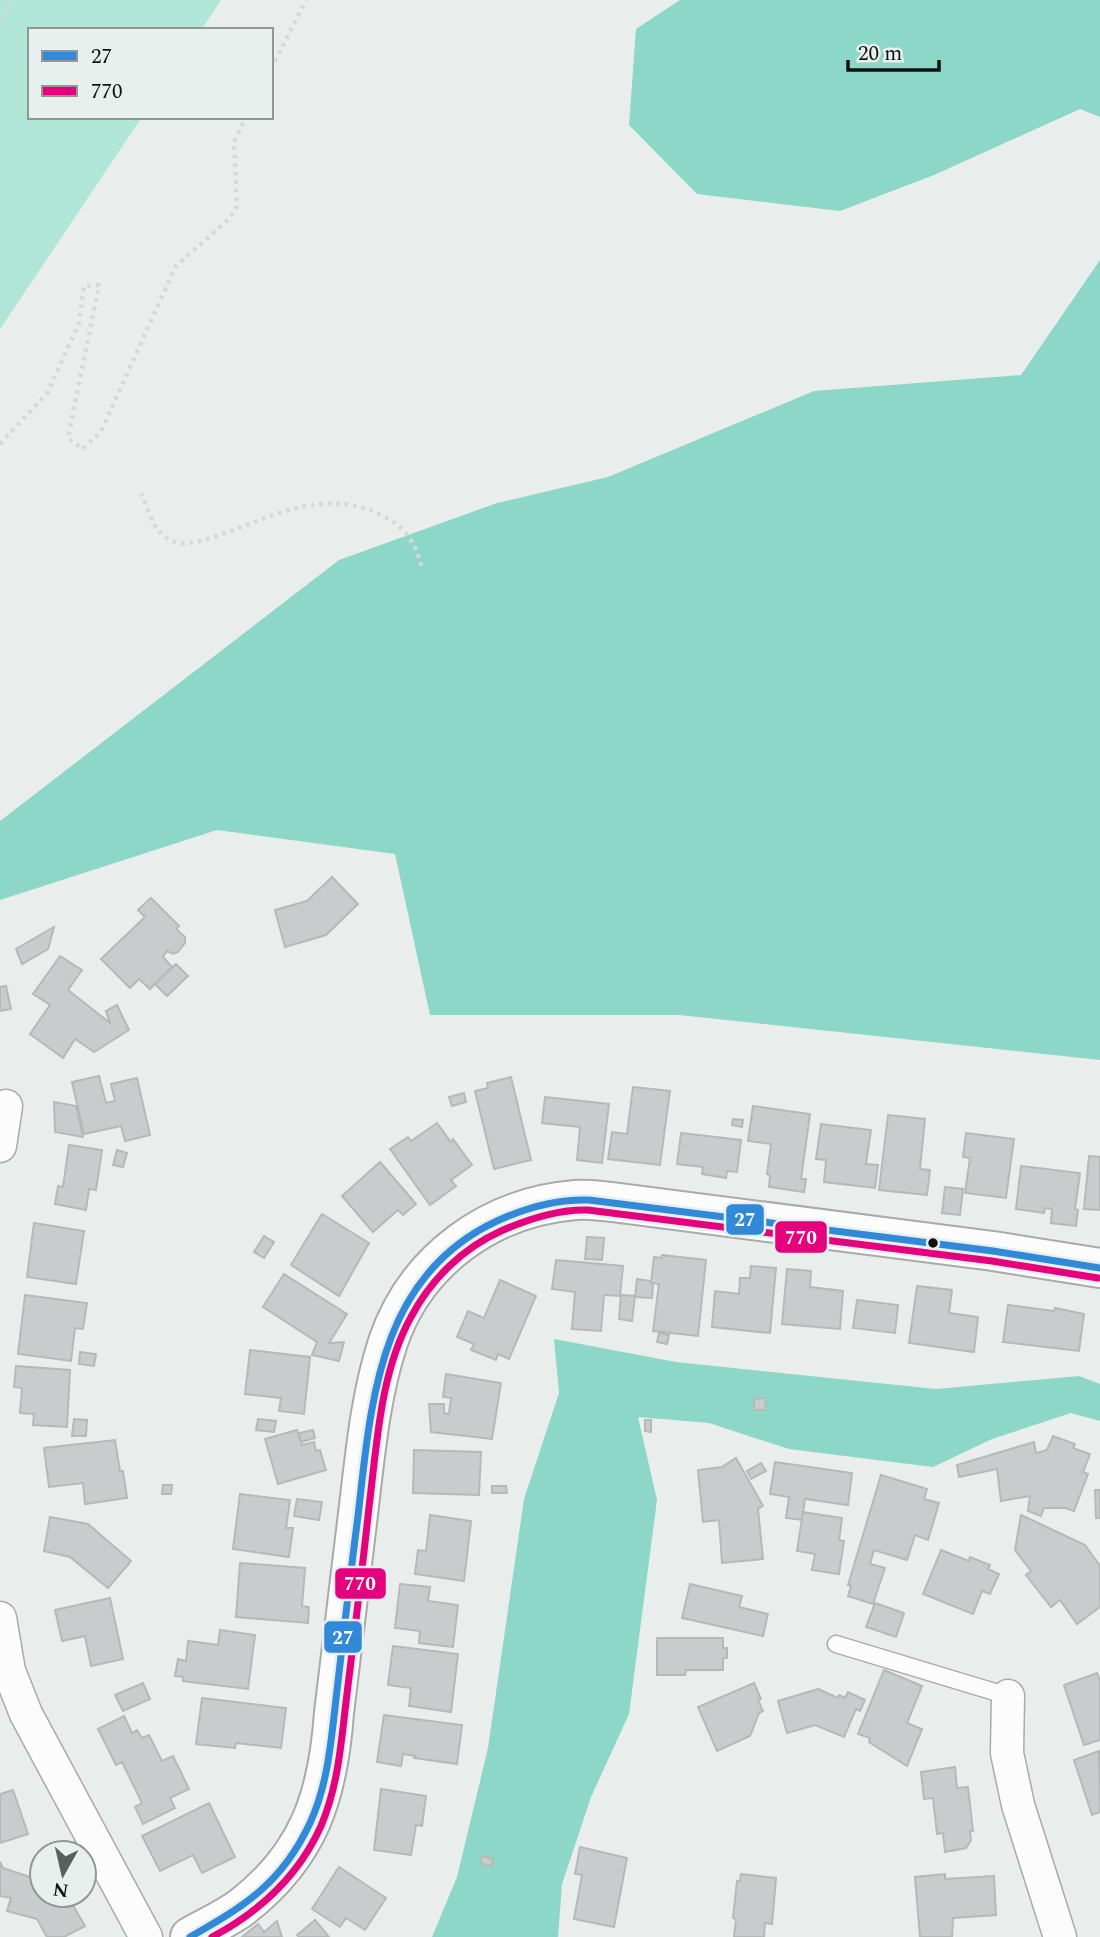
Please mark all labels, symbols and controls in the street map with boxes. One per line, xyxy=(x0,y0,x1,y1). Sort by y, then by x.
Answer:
legend xyxy=(28,28,273,119)
scale bar xyxy=(848,28,939,72)
text: 20 m xyxy=(858,38,902,70)
text: 27 xyxy=(91,41,112,73)
text: 770 xyxy=(91,76,123,108)
line badge: 27 xyxy=(725,1203,765,1236)
text: 27 xyxy=(734,1206,756,1235)
line badge: 770 xyxy=(774,1220,828,1254)
text: 770 xyxy=(785,1224,817,1253)
unlabelled marker xyxy=(926,1236,940,1250)
line badge: 770 xyxy=(334,1567,387,1600)
text: 770 xyxy=(344,1570,376,1599)
line badge: 27 xyxy=(323,1620,363,1654)
text: 27 xyxy=(332,1624,354,1653)
north arrow xyxy=(28,1839,98,1909)
text: N xyxy=(51,1874,71,1905)

